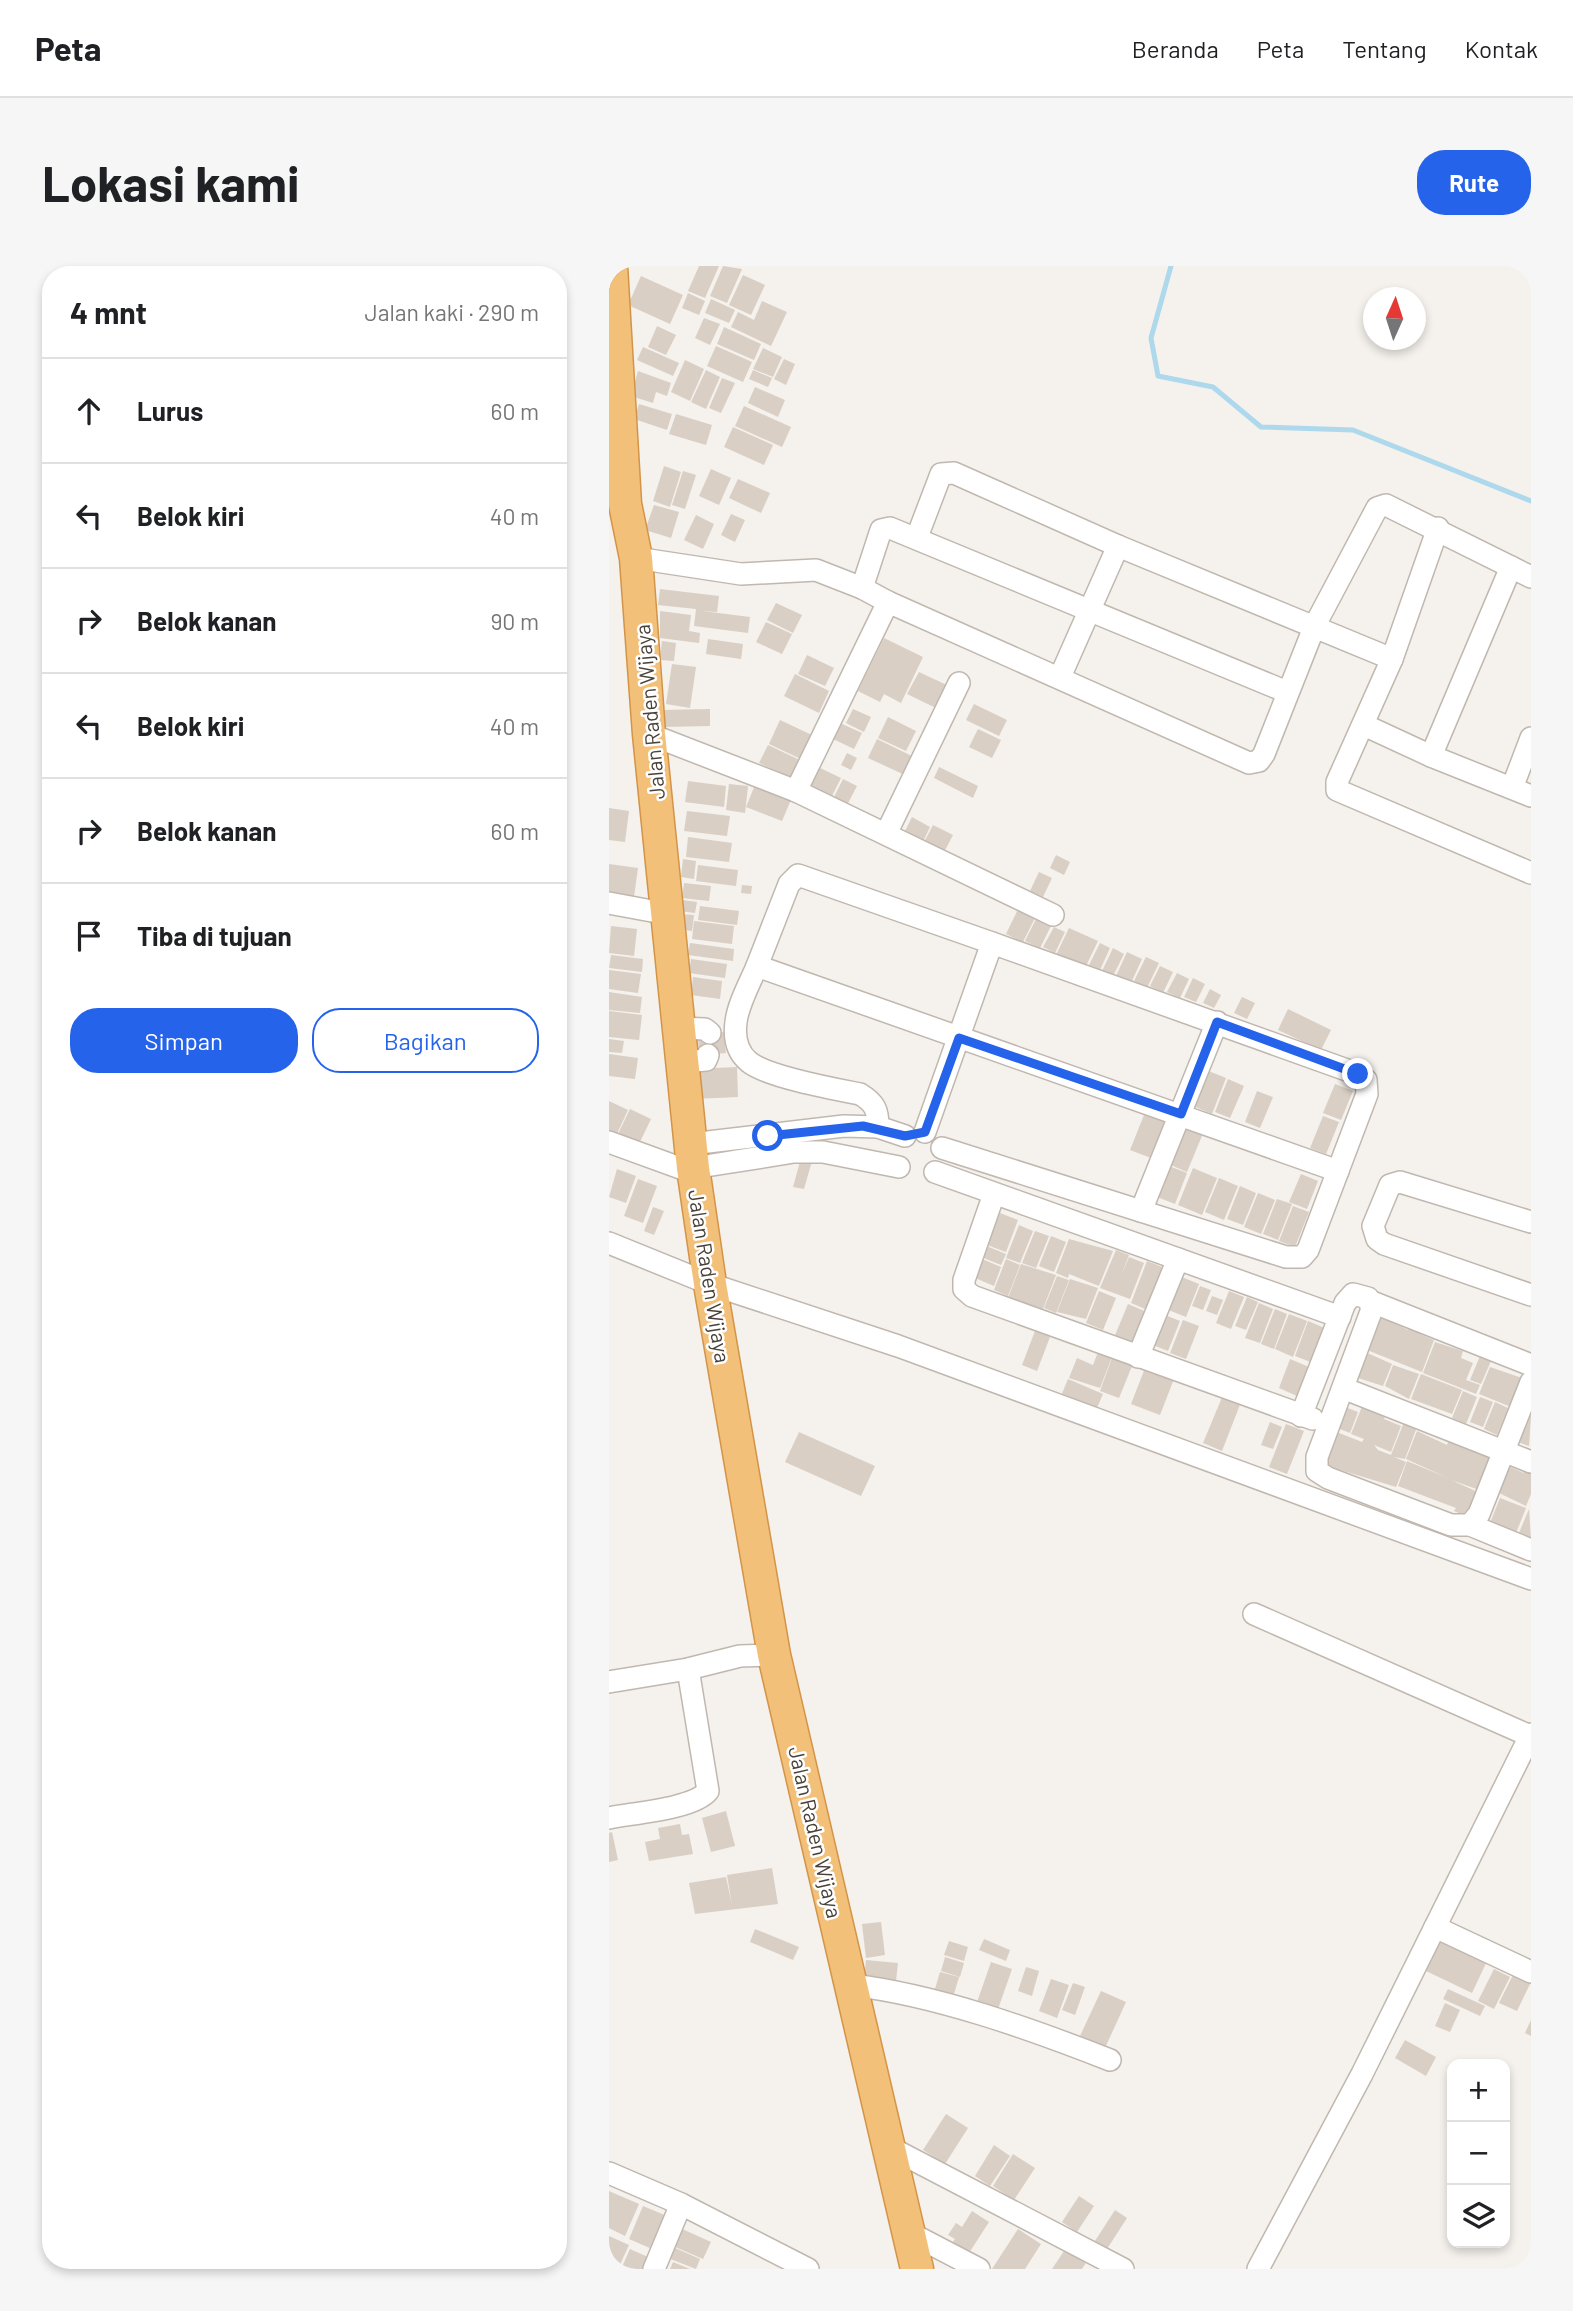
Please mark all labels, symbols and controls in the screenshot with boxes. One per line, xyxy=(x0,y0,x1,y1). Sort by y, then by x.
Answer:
text: Peta xyxy=(35,28,101,68)
text: Beranda xyxy=(1132,34,1219,63)
text: Peta xyxy=(1257,34,1304,63)
text: Tentang xyxy=(1342,34,1427,63)
text: Kontak xyxy=(1465,34,1538,63)
button: Rute xyxy=(1417,150,1531,215)
text: Lokasi kami xyxy=(42,153,299,212)
north arrow xyxy=(1363,287,1426,350)
text: 4 mnt xyxy=(70,294,147,330)
text: Jalan kaki · 290 m xyxy=(365,298,539,326)
icon: ahead xyxy=(70,392,108,430)
text: Lurus xyxy=(137,395,203,426)
text: 60 m xyxy=(491,397,539,425)
icon: left xyxy=(70,497,108,535)
text: Belok kiri xyxy=(137,500,244,531)
text: 40 m xyxy=(490,502,539,530)
icon: right xyxy=(70,602,108,640)
text: Belok kanan xyxy=(137,605,276,636)
text: 90 m xyxy=(490,607,539,635)
street label: Jalan Raden Wijaya xyxy=(629,624,669,800)
icon: left xyxy=(70,707,108,745)
text: Belok kiri xyxy=(137,710,244,741)
text: 40 m xyxy=(490,712,539,740)
icon: right xyxy=(70,812,108,850)
text: Belok kanan xyxy=(137,815,276,846)
text: 60 m xyxy=(491,817,539,845)
icon: arrive xyxy=(70,917,108,955)
text: Tiba di tujuan xyxy=(137,920,292,951)
button: Simpan xyxy=(70,1008,298,1073)
button: Bagikan xyxy=(312,1008,539,1073)
route end xyxy=(1342,1058,1373,1089)
route start xyxy=(752,1120,783,1151)
street label: Jalan Raden Wijaya xyxy=(684,1187,736,1365)
street label: Jalan Raden Wijaya xyxy=(784,1744,848,1920)
map controls xyxy=(1447,2059,1510,2248)
button: + xyxy=(1447,2059,1510,2122)
button: − xyxy=(1447,2122,1510,2185)
button: layers xyxy=(1447,2185,1510,2248)

